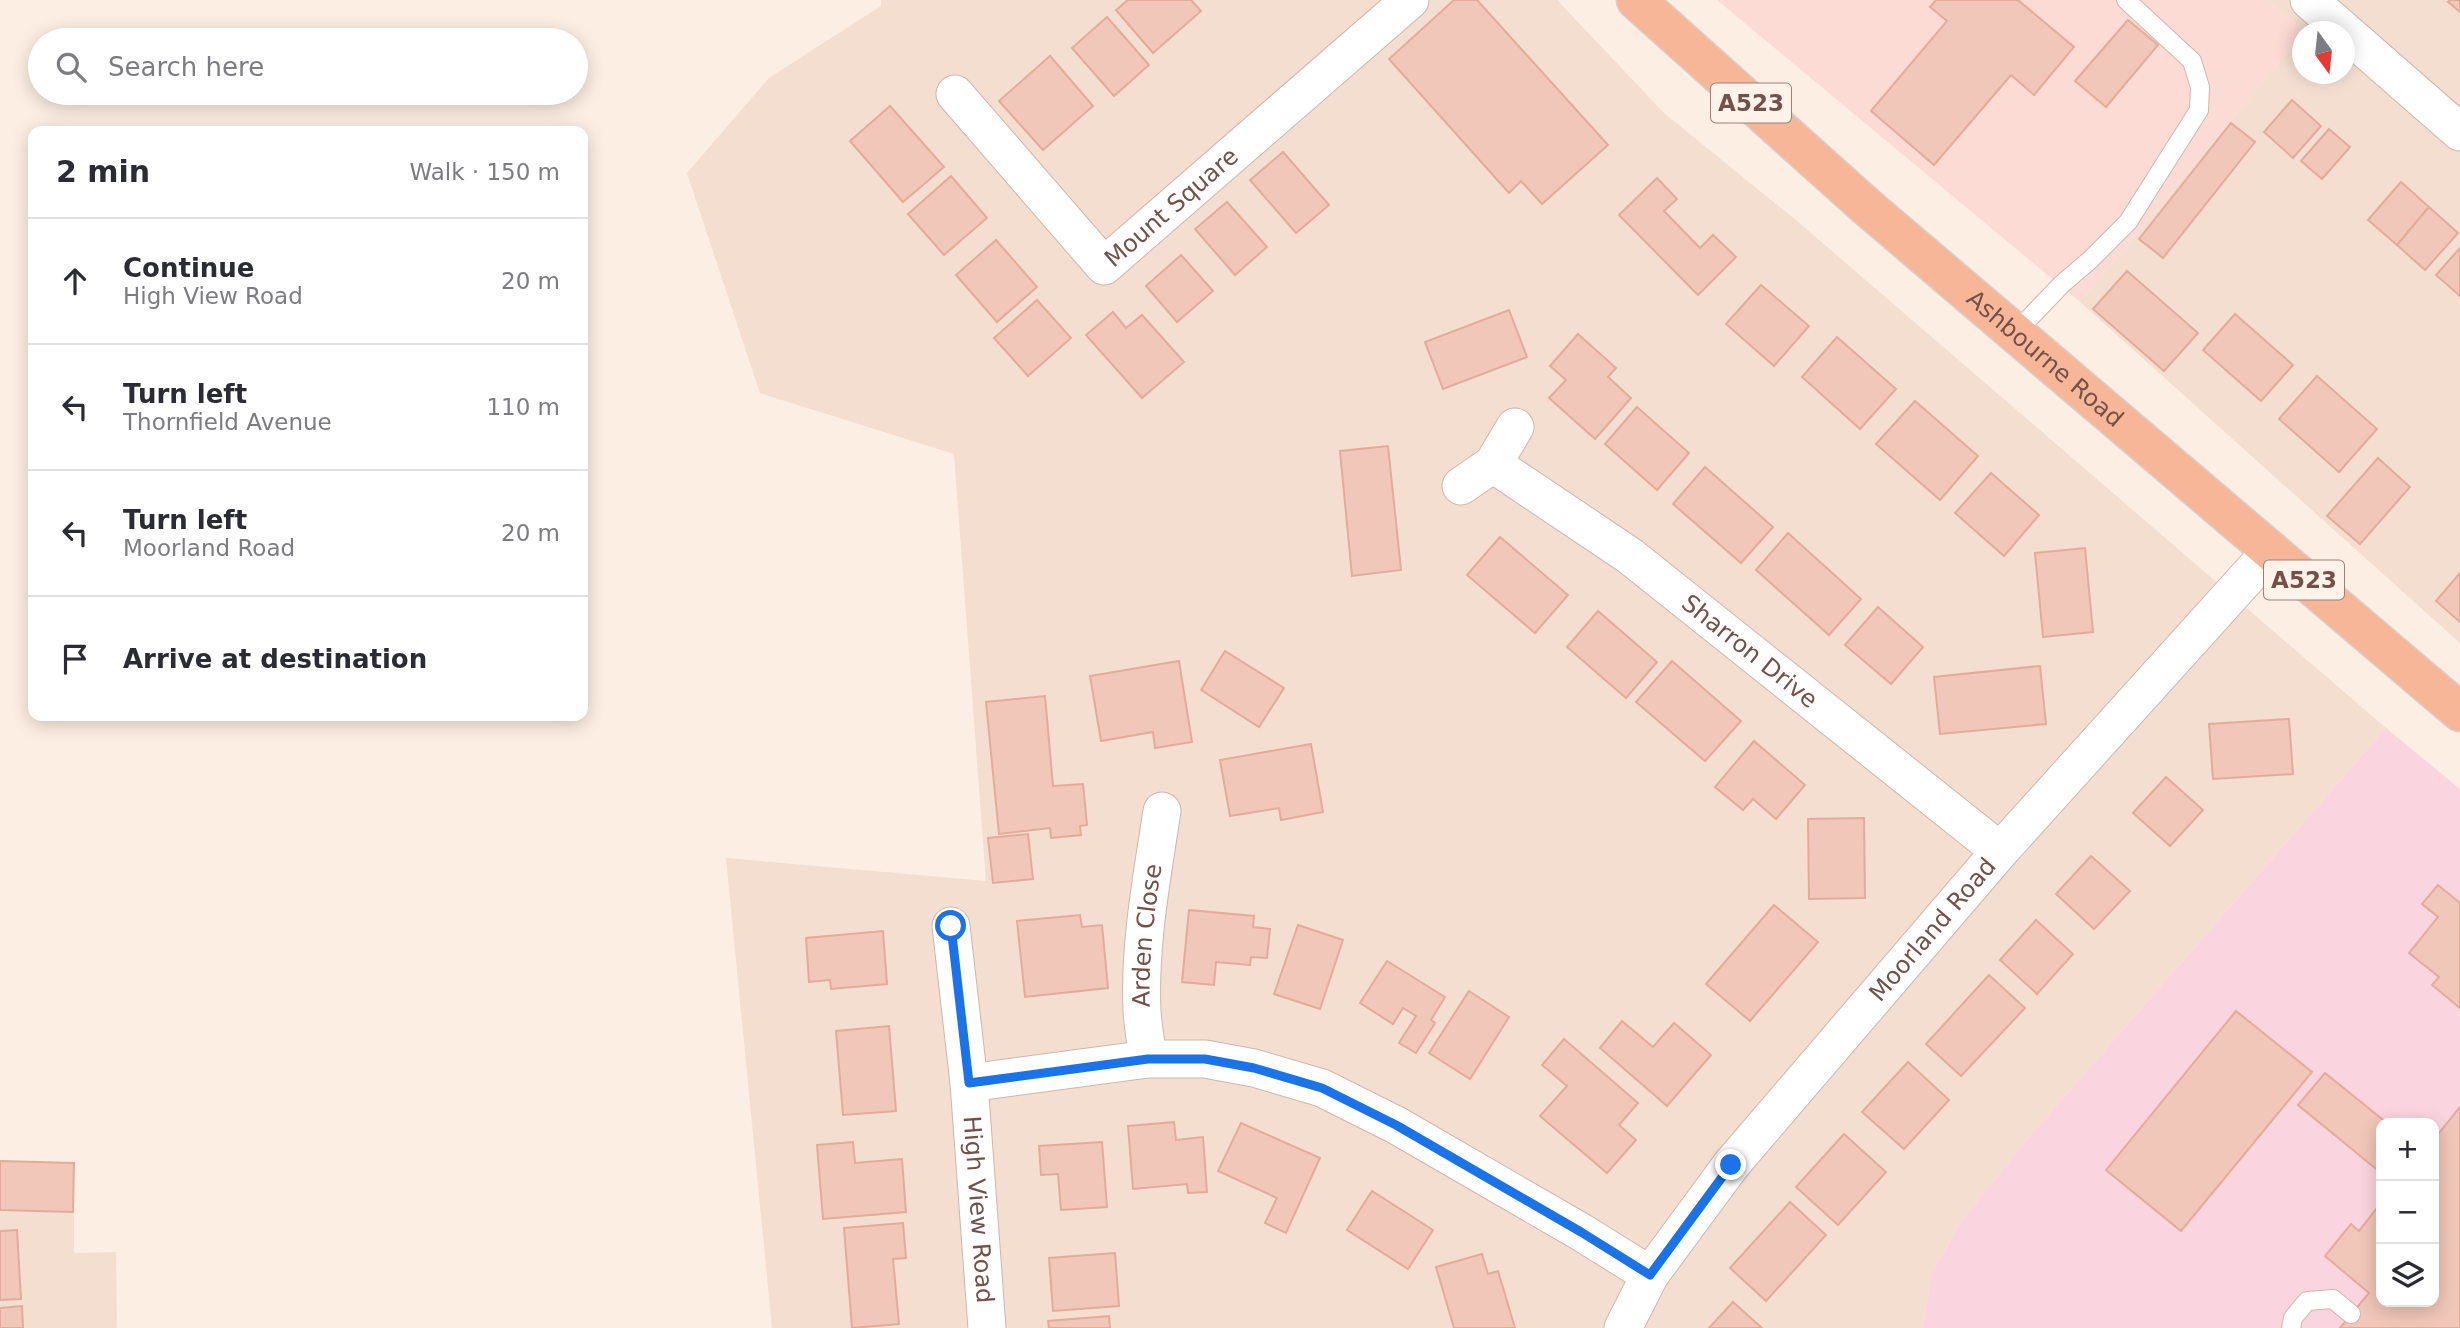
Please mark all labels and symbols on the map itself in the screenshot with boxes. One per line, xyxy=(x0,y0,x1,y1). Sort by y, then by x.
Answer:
north arrow xyxy=(2292,21,2355,84)
road number: A523 xyxy=(1711,83,1791,122)
street label: Mount Square xyxy=(1099,142,1244,273)
street label: Ashbourne Road xyxy=(1961,284,2129,433)
road number: A523 xyxy=(2264,560,2344,600)
street label: Sharron Drive xyxy=(1676,589,1823,714)
street label: Moorland Road xyxy=(1864,852,2002,1007)
street label: Arden Close xyxy=(1127,862,1168,1008)
route start xyxy=(935,910,966,941)
street label: High View Road xyxy=(957,1115,999,1304)
route end xyxy=(1715,1149,1746,1180)

